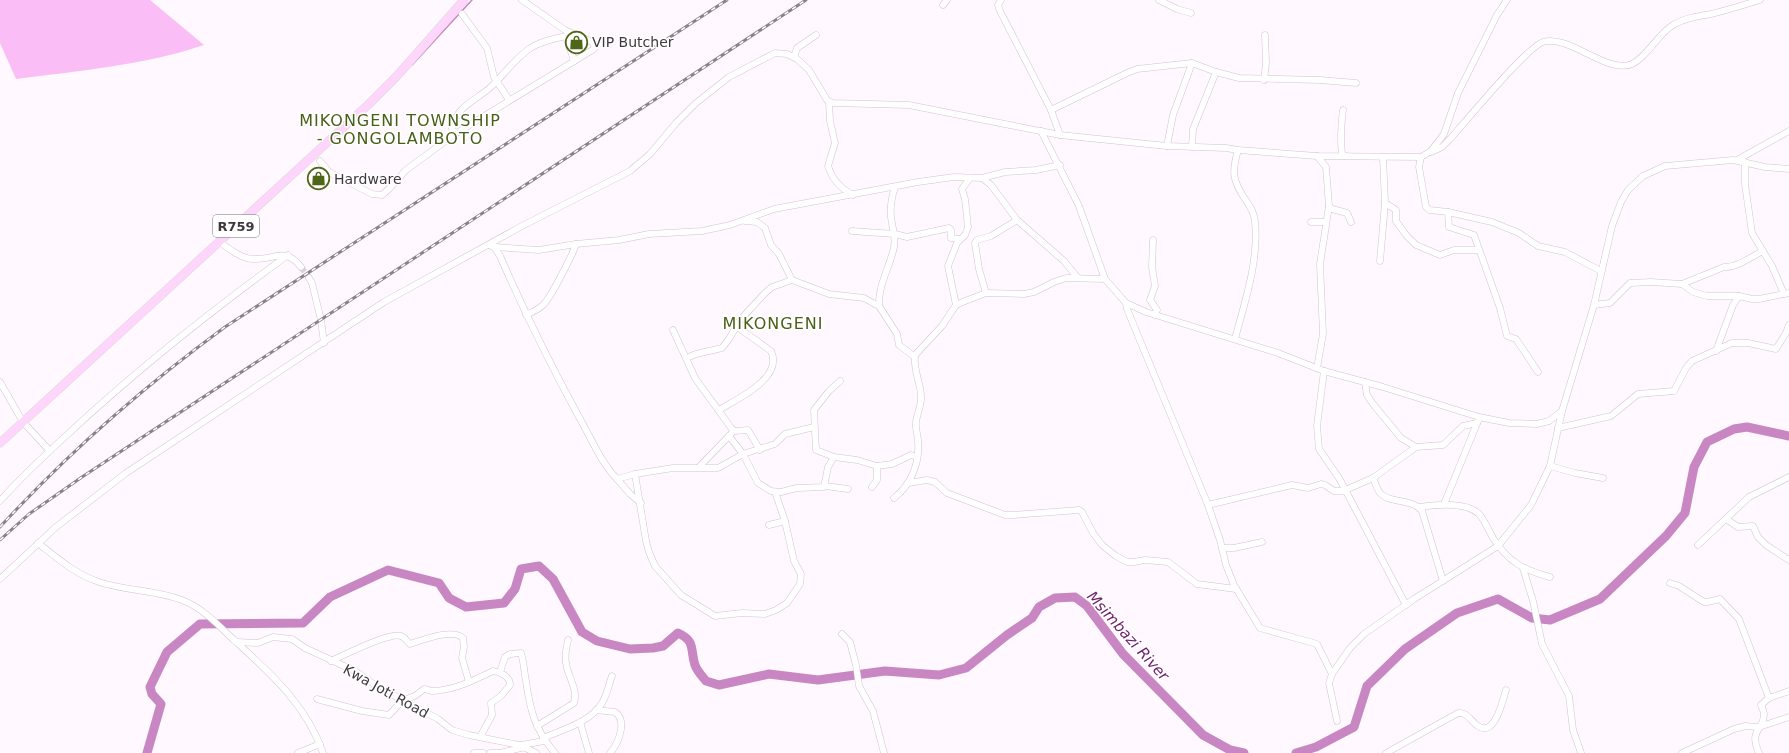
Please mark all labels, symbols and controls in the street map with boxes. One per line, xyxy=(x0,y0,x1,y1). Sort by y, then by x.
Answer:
shop icon: VIP Butcher xyxy=(563,29,589,55)
place label: VIP Butcher xyxy=(592,34,674,50)
district label: MIKONGENI TOWNSHIP - GONGOLAMBOTO xyxy=(299,111,501,148)
shop icon: Hardware xyxy=(306,166,332,192)
place label: Hardware xyxy=(334,171,402,187)
road number: R759 xyxy=(213,215,259,237)
district label: MIKONGENI xyxy=(723,314,823,333)
water label: Msimbazi River xyxy=(1083,588,1173,685)
street label: Kwa Joti Road xyxy=(340,661,432,721)

